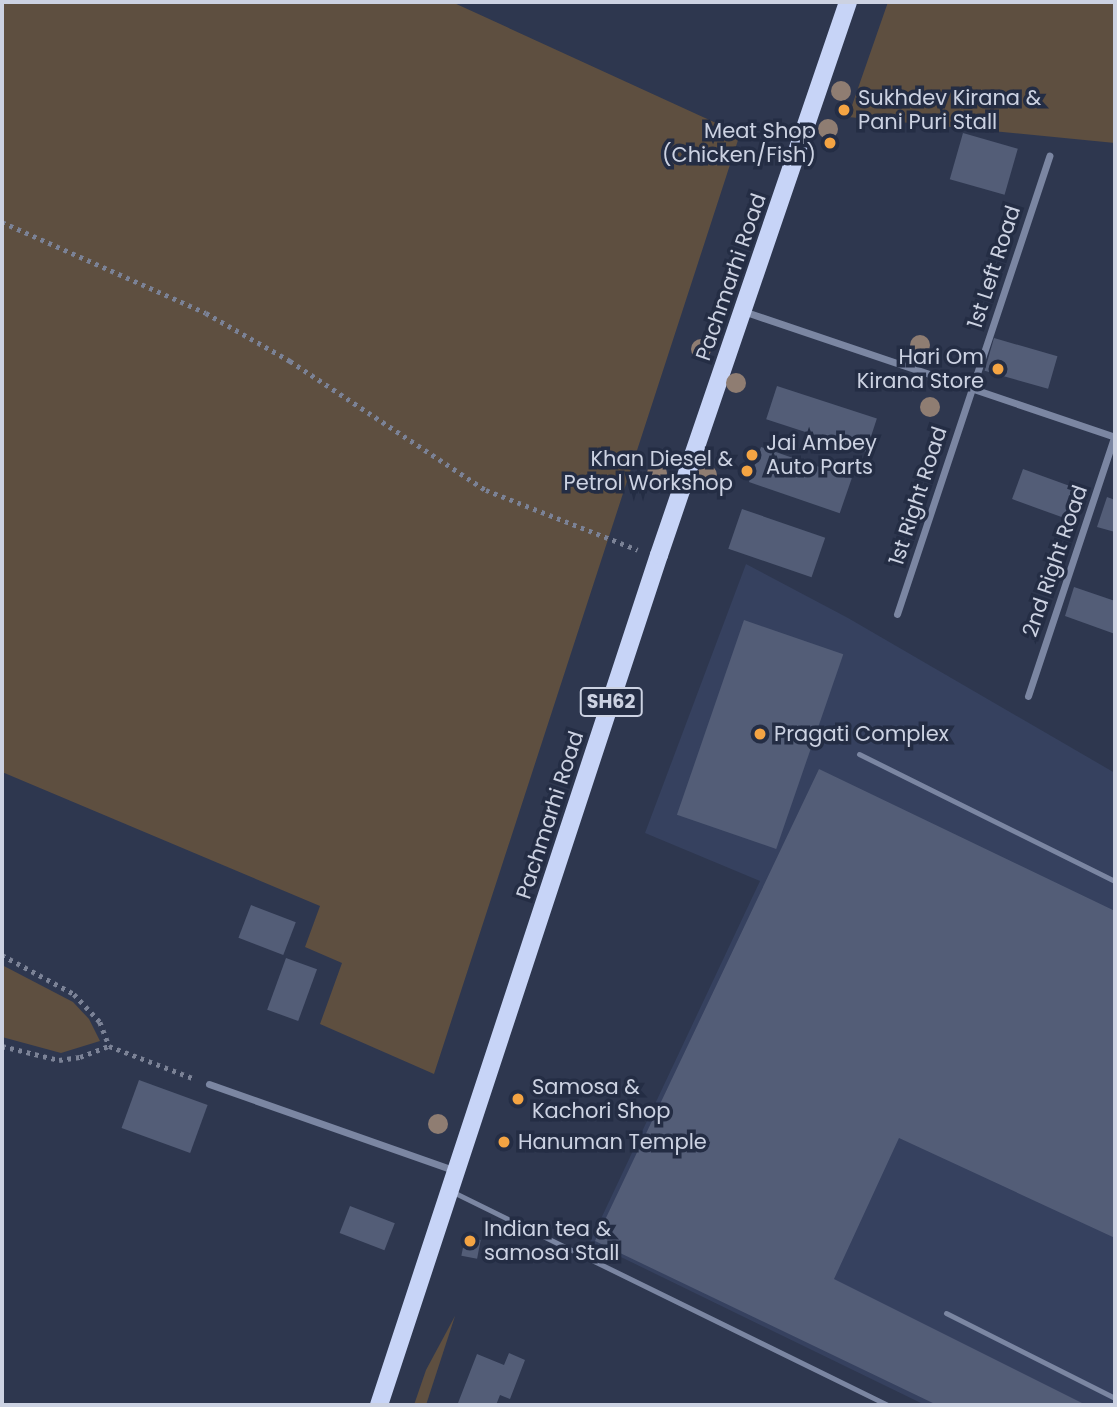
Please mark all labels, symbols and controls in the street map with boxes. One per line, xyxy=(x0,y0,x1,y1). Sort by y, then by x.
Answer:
place label: Sukhdev Kirana & Pani Puri Stall xyxy=(858,85,1041,135)
marker: Sukhdev Kirana & Pani Puri Stall xyxy=(836,102,852,118)
place label: Meat Shop (Chicken/Fish) xyxy=(662,118,816,168)
marker: Meat Shop (Chicken/Fish) xyxy=(822,135,838,151)
street label: Pachmarhi Road xyxy=(691,190,771,364)
street label: 1st Left Road xyxy=(962,202,1026,332)
place label: Hari Om Kirana Store xyxy=(857,344,984,394)
marker: Hari Om Kirana Store xyxy=(990,361,1006,377)
street label: 1st Right Road xyxy=(884,423,952,569)
place label: Jai Ambey Auto Parts xyxy=(766,430,877,480)
place label: Khan Diesel & Petrol Workshop xyxy=(564,446,733,496)
marker: Jai Ambey Auto Parts xyxy=(744,447,760,463)
marker: Khan Diesel & Petrol Workshop xyxy=(739,463,755,479)
street label: 2nd Right Road xyxy=(1017,482,1093,640)
road number: SH62 xyxy=(580,687,642,718)
place label: Pragati Complex xyxy=(774,721,949,747)
marker: Pragati Complex xyxy=(752,726,768,742)
street label: Pachmarhi Road xyxy=(511,728,589,902)
place label: Samosa & Kachori Shop xyxy=(532,1074,670,1124)
marker: Samosa & Kachori Shop xyxy=(510,1091,526,1107)
place label: Hanuman Temple xyxy=(518,1129,707,1155)
marker: Hanuman Temple xyxy=(496,1134,512,1150)
place label: Indian tea & samosa Stall xyxy=(484,1216,619,1266)
marker: Indian tea & samosa Stall xyxy=(462,1233,478,1249)

